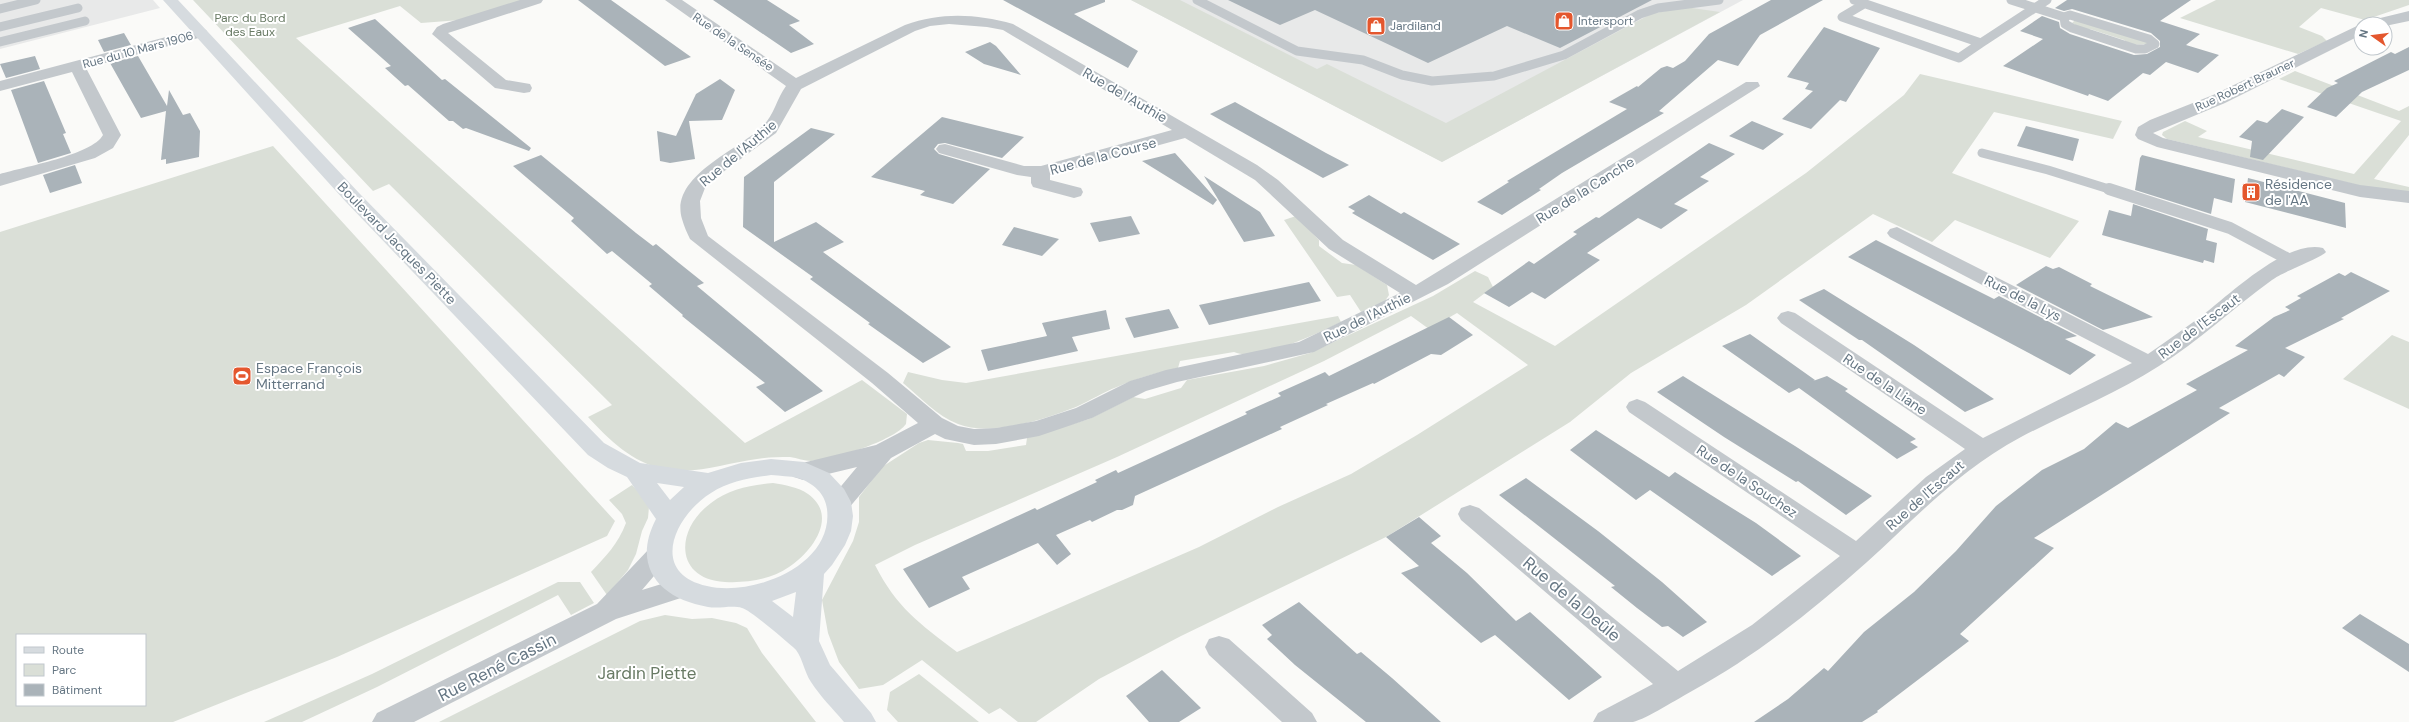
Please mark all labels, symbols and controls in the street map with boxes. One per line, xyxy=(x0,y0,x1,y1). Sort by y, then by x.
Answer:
street label: Rue de la Sensée xyxy=(689,9,777,75)
park label: Parc du Bord des Eaux xyxy=(214,10,286,40)
shop icon: Intersport xyxy=(1553,10,1575,32)
place label: Intersport xyxy=(1578,13,1634,29)
shop icon: Jardiland xyxy=(1365,15,1387,37)
north arrow xyxy=(2353,16,2393,56)
place label: Jardiland xyxy=(1390,18,1441,34)
street label: Rue du 10 Mars 1906 xyxy=(81,28,195,72)
text: N xyxy=(2356,28,2371,39)
street label: Rue Robert Brauner xyxy=(2193,55,2298,115)
street label: Rue de l'Authie xyxy=(1079,63,1171,127)
street label: Rue de l'Authie xyxy=(696,116,780,190)
street label: Rue de la Course xyxy=(1048,133,1158,179)
street label: Rue de la Canche xyxy=(1532,153,1638,227)
place label: Résidence de l'AA xyxy=(2265,175,2332,209)
street label: Boulevard Jacques Piette xyxy=(334,178,460,308)
building icon: Résidence de l'AA xyxy=(2240,181,2262,203)
street label: Rue de la Lys xyxy=(1982,271,2064,325)
street label: Rue de l'Authie xyxy=(1320,288,1414,346)
street label: Rue de l'Escaut xyxy=(2154,289,2244,363)
street label: Rue de la Liane xyxy=(1840,349,1930,419)
place label: Espace François Mitterrand xyxy=(256,359,362,393)
sports icon: Espace François Mitterrand xyxy=(231,365,253,387)
street label: Rue de la Souchez xyxy=(1693,441,1801,521)
street label: Rue de l'Escaut xyxy=(1882,456,1968,534)
street label: Rue de la Deûle xyxy=(1519,552,1625,646)
street label: Rue René Cassin xyxy=(434,628,560,706)
legend xyxy=(16,634,146,706)
text: Route xyxy=(52,642,84,658)
text: Parc xyxy=(52,662,76,678)
park label: Jardin Piette xyxy=(598,662,696,684)
text: Bâtiment xyxy=(52,682,103,698)

